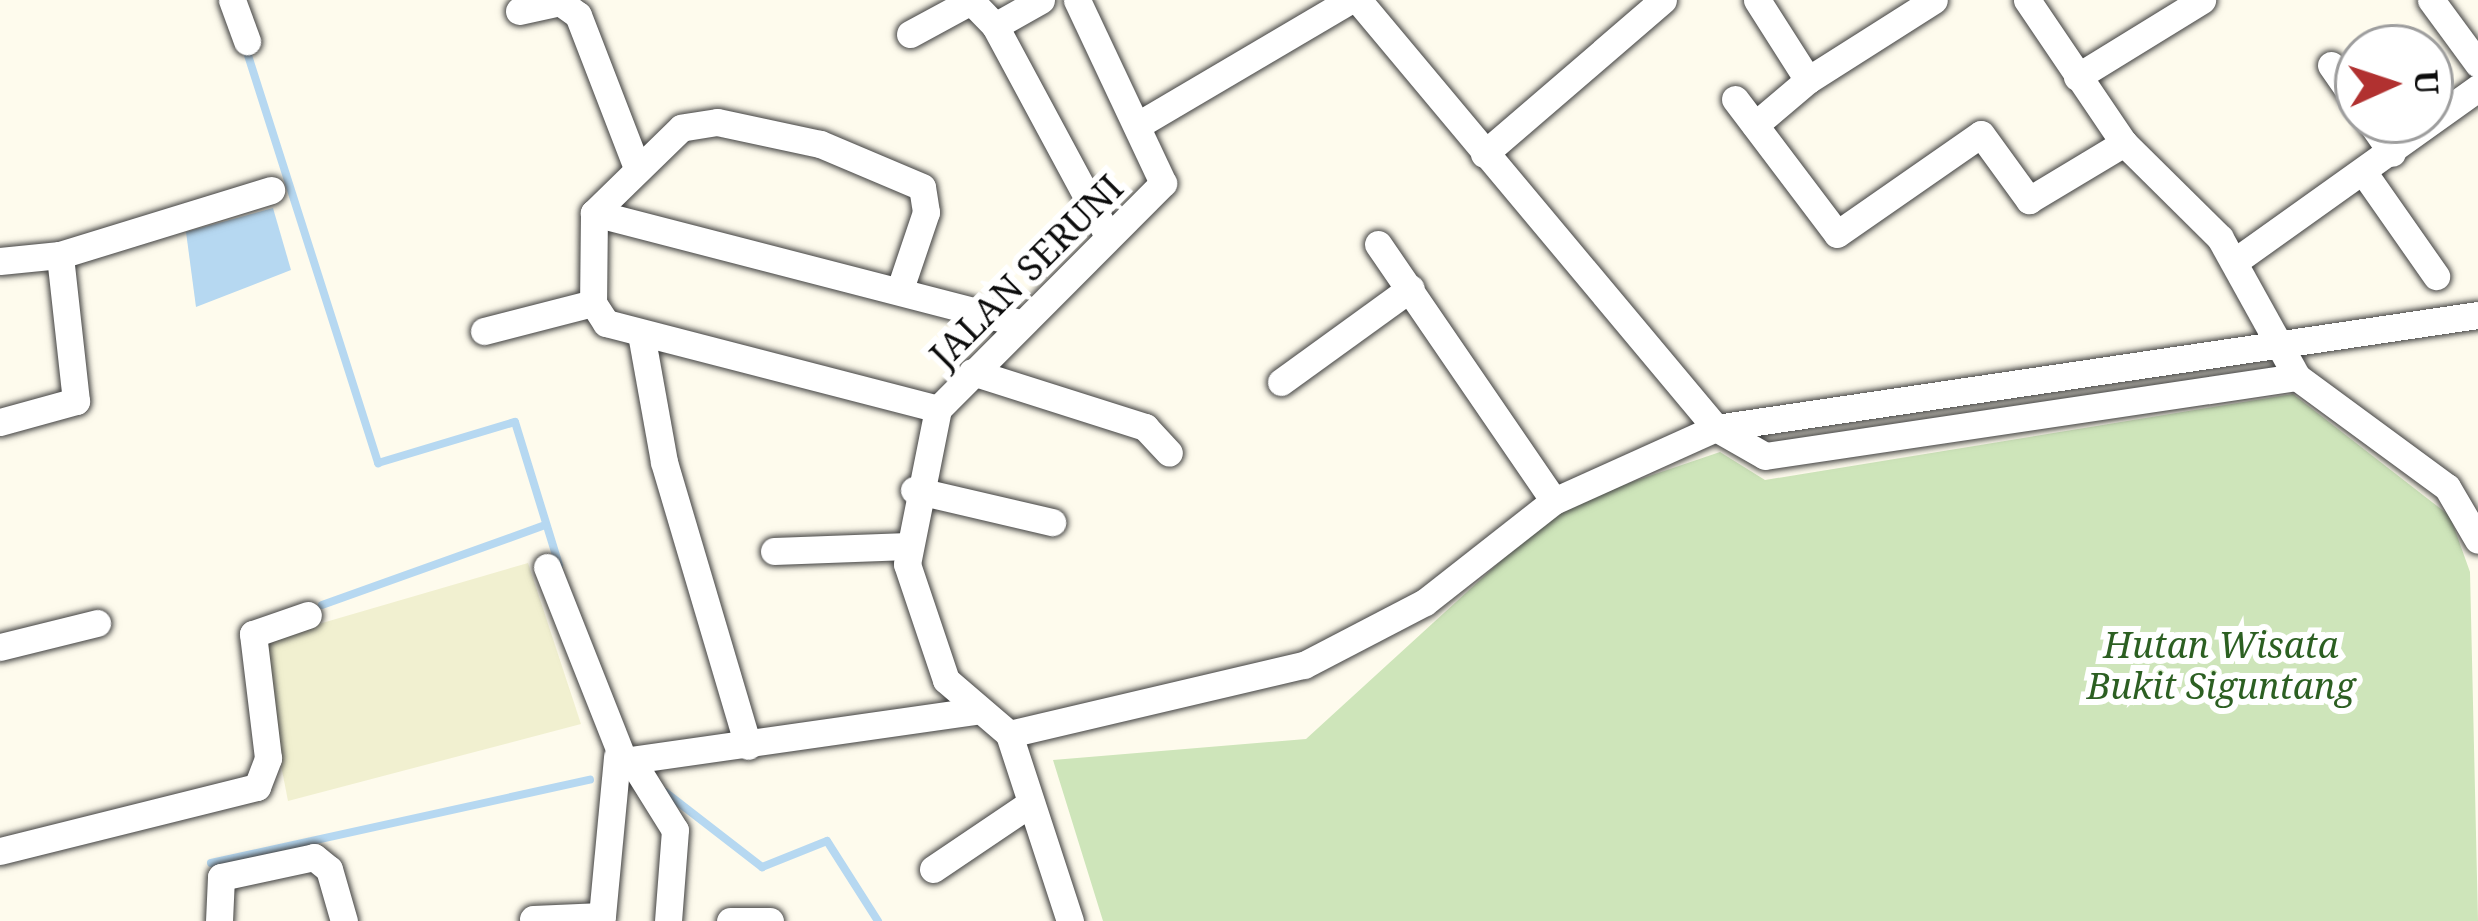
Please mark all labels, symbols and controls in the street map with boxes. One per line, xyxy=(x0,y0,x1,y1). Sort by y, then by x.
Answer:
north arrow xyxy=(2334,24,2454,144)
text: U xyxy=(2404,69,2451,96)
street label: JALAN SERUNI xyxy=(921,166,1131,376)
park label: Hutan Wisata Bukit Siguntang xyxy=(2087,622,2355,707)

